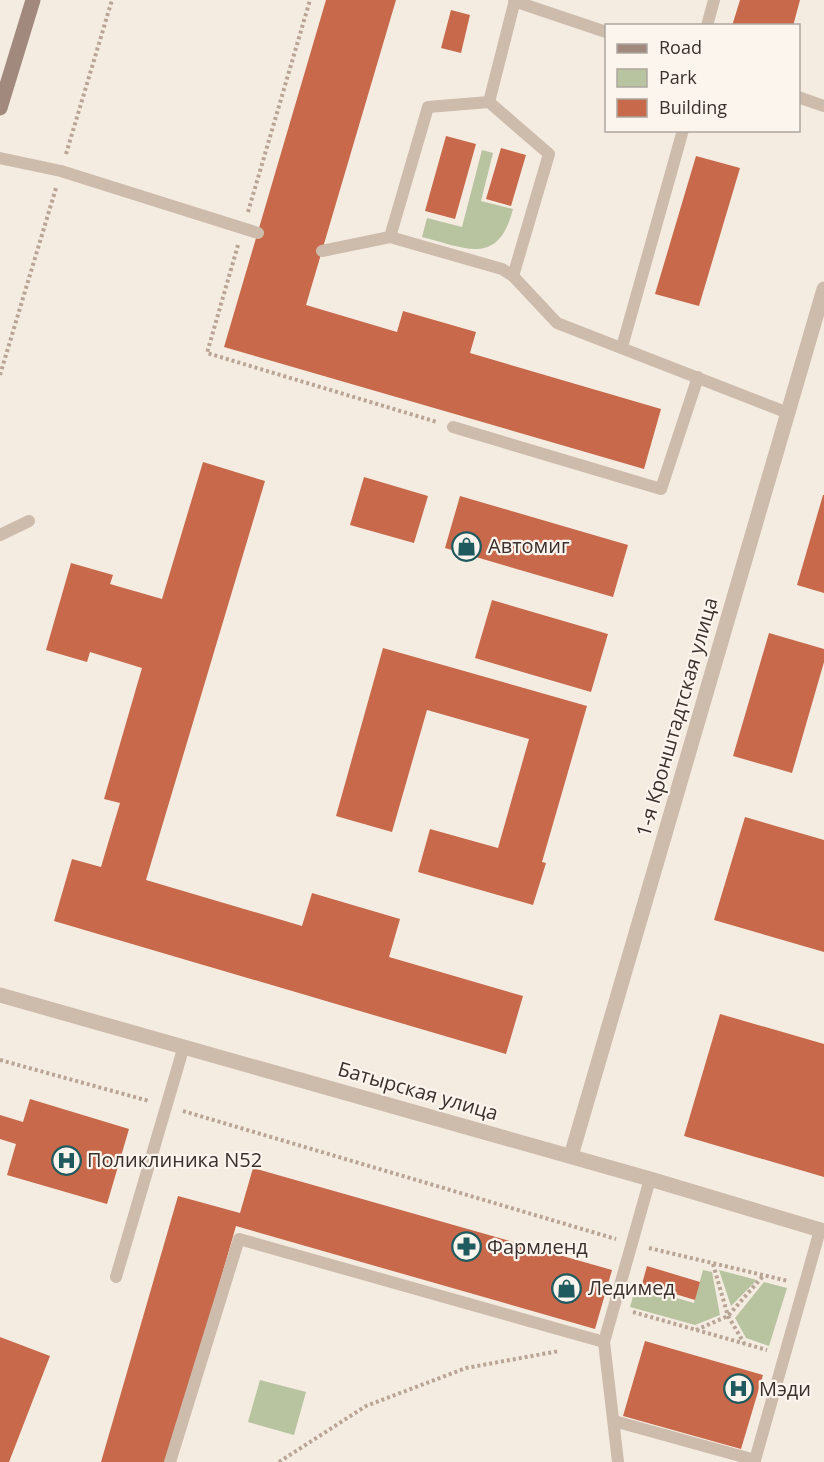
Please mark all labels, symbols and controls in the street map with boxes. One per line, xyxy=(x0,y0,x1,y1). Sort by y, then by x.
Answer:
legend xyxy=(605,24,800,132)
text: Road xyxy=(659,35,702,59)
text: Park xyxy=(659,65,697,89)
text: Building xyxy=(659,95,727,119)
shop icon: Автомиг xyxy=(451,530,483,562)
place label: Автомиг xyxy=(488,532,570,559)
street label: 1-я Кронштадтская улица xyxy=(629,594,724,840)
street label: Батырская улица xyxy=(335,1055,501,1126)
hospital icon: Поликлиника N52 xyxy=(50,1144,82,1176)
place label: Поликлиника N52 xyxy=(87,1146,262,1173)
pharmacy icon: Фармленд xyxy=(450,1231,482,1263)
place label: Фармленд xyxy=(487,1233,588,1260)
shop icon: Ледимед xyxy=(551,1272,583,1304)
place label: Ледимед xyxy=(588,1274,675,1301)
hospital icon: Мэди xyxy=(722,1373,754,1405)
place label: Мэди xyxy=(759,1375,811,1402)

